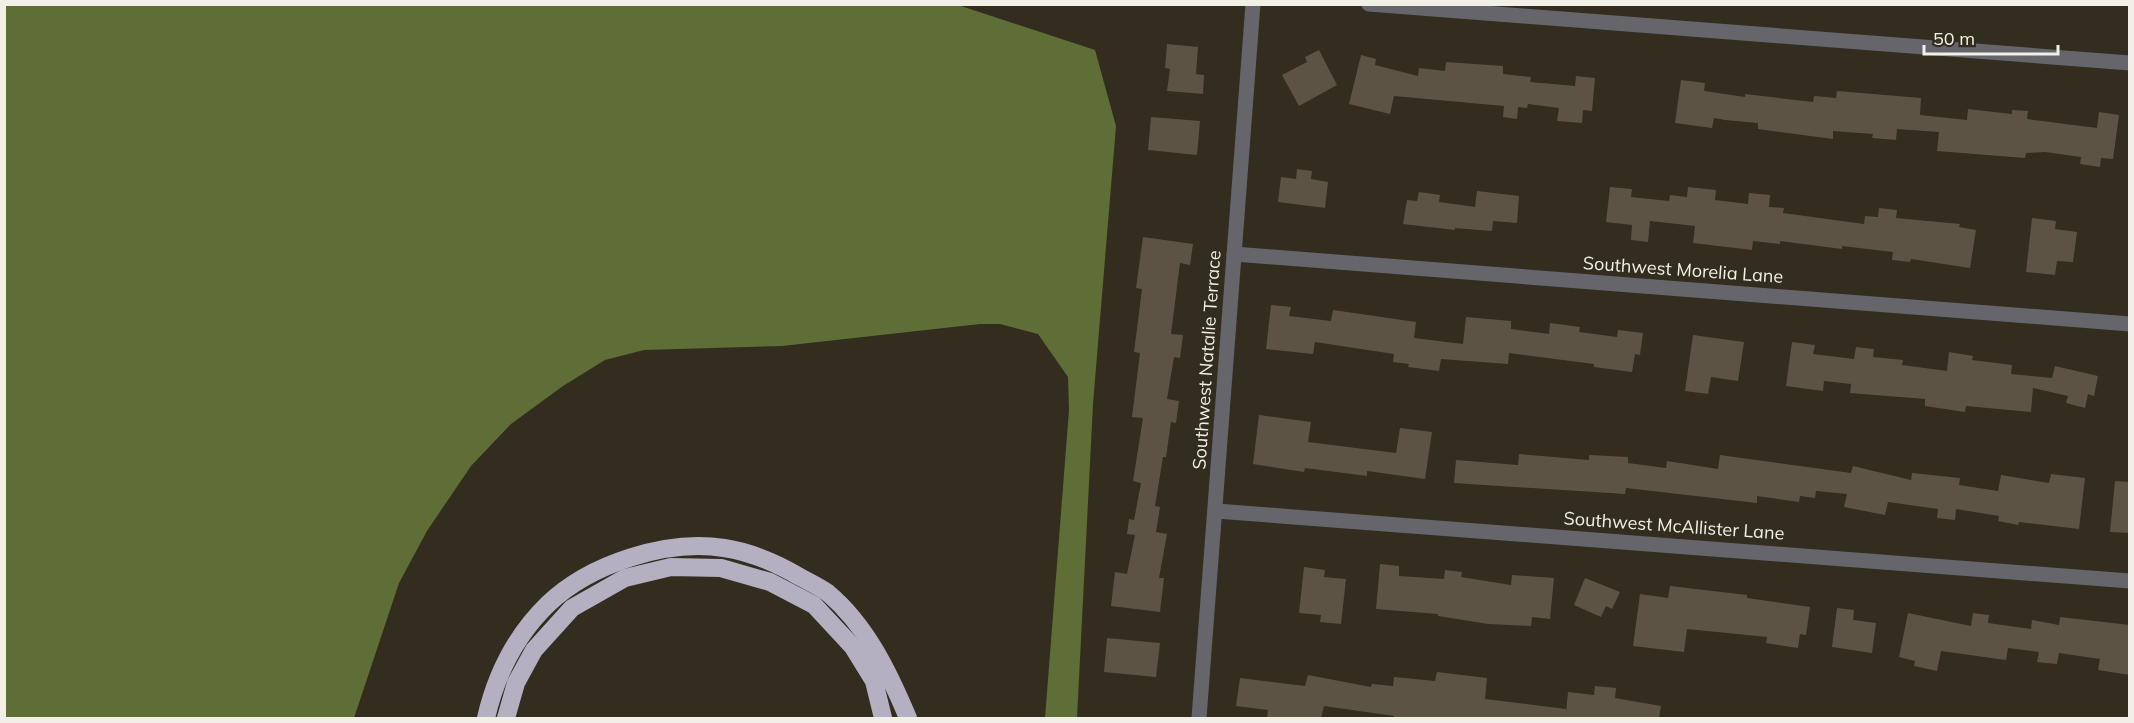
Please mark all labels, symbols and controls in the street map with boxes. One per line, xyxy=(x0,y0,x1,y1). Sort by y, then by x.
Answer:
scale bar xyxy=(1924,18,2058,56)
text: 50 m xyxy=(1933,27,1975,50)
street label: Southwest Natalie Terrace xyxy=(1187,250,1226,470)
street label: Southwest Morelia Lane xyxy=(1582,251,1784,288)
street label: Southwest McAllister Lane xyxy=(1563,506,1785,545)

